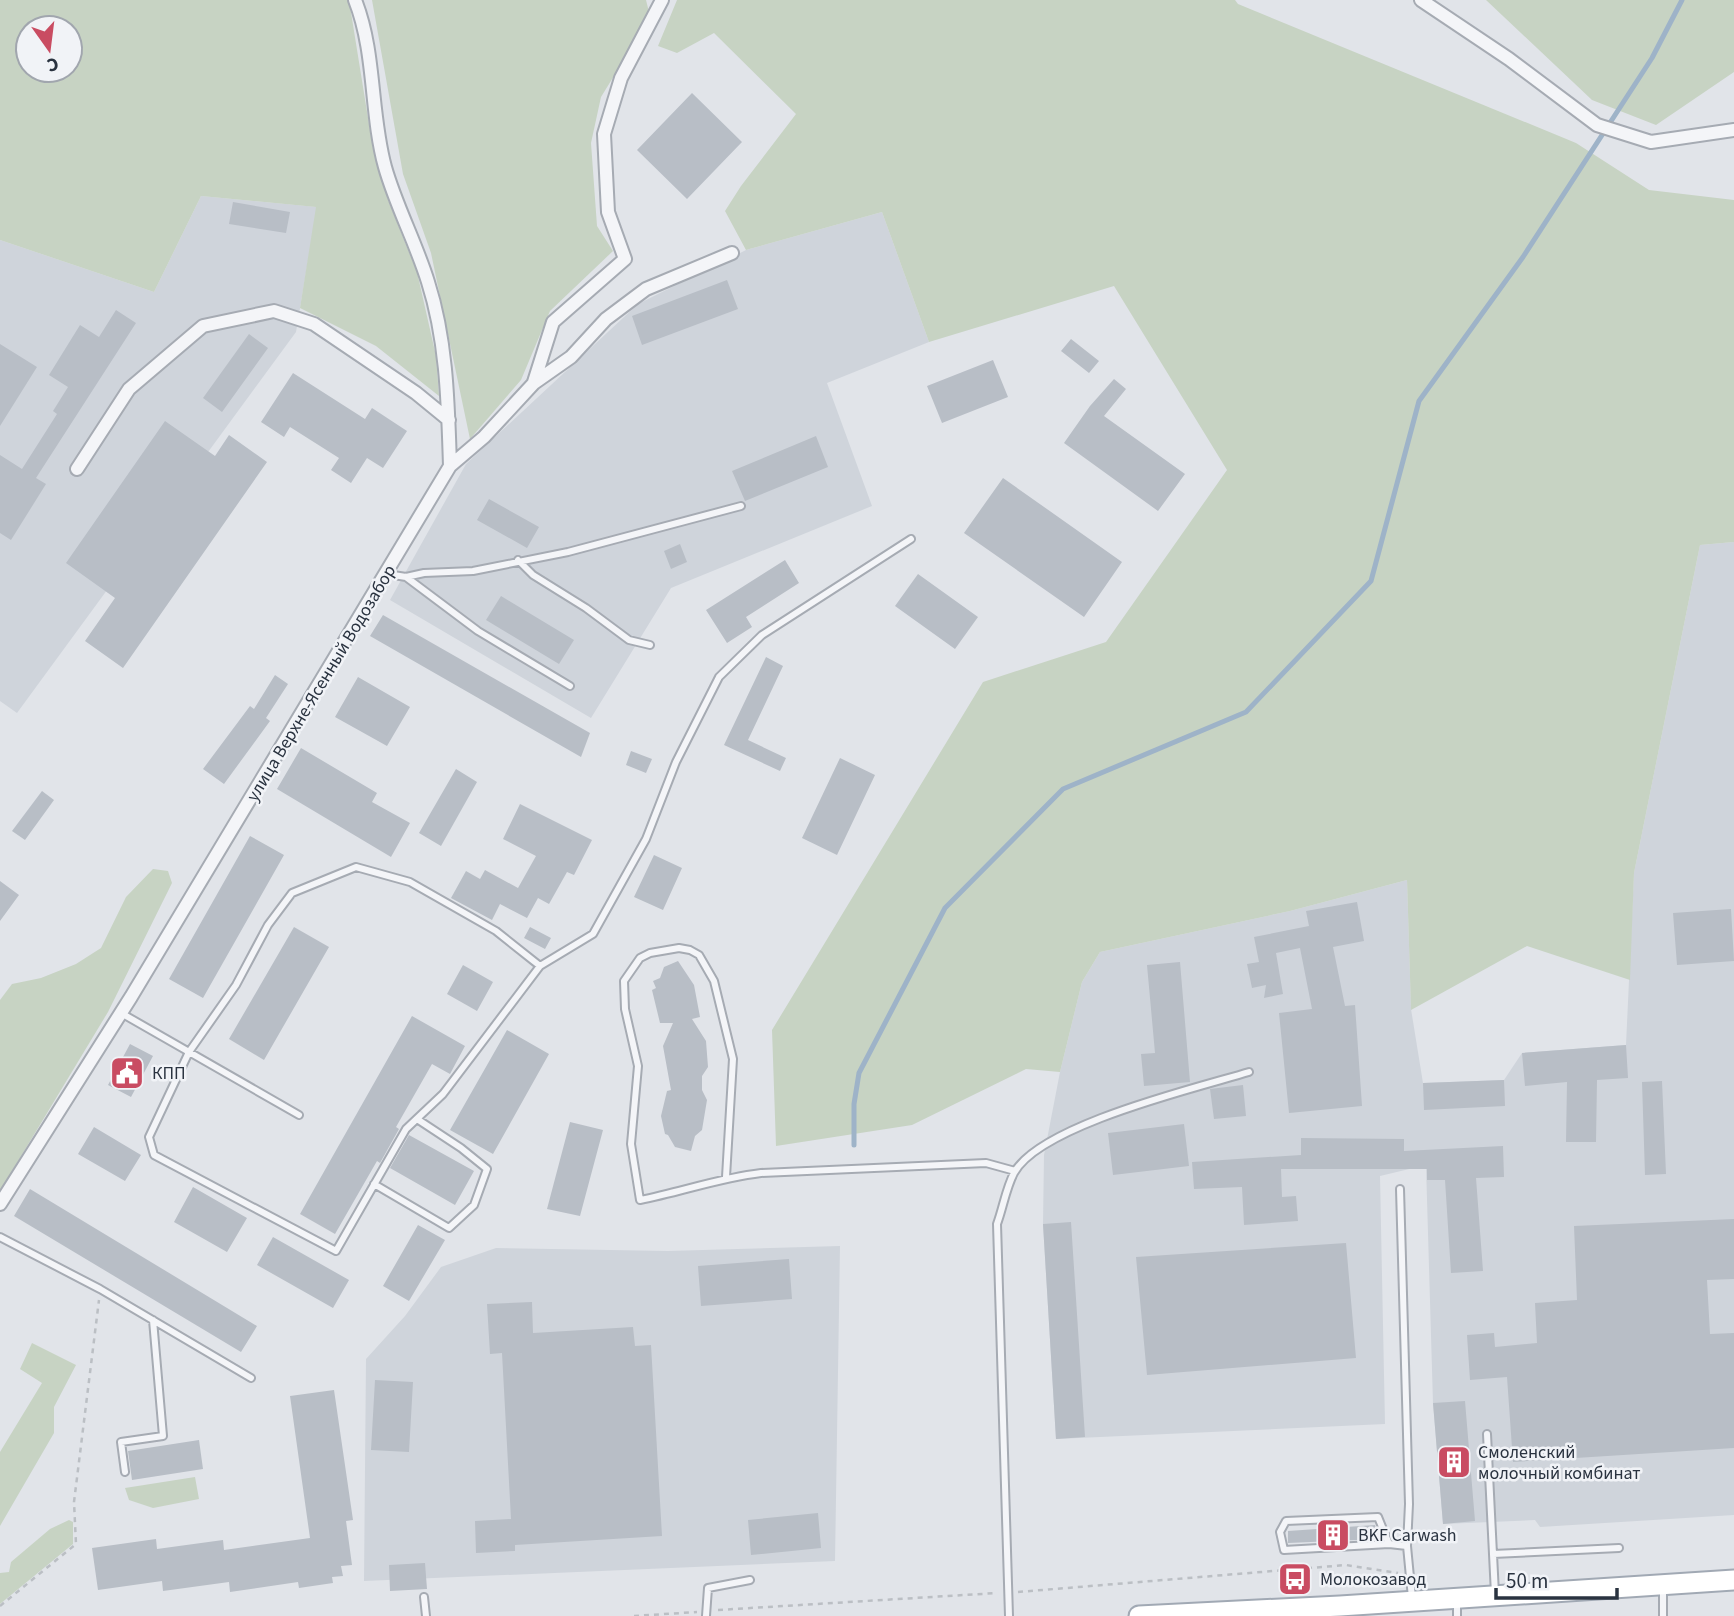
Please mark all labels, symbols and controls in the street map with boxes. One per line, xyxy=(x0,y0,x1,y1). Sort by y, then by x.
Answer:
north arrow xyxy=(14,14,84,84)
text: С xyxy=(44,50,61,78)
street label: улица Верхне-Ясенный Водозабор xyxy=(241,560,402,806)
public building icon: КПП xyxy=(108,1054,146,1092)
place label: КПП xyxy=(152,1061,186,1086)
place label: Смоленский молочный комбинат xyxy=(1478,1440,1641,1486)
building icon: Смоленский молочный комбинат xyxy=(1435,1443,1473,1481)
building icon: BKF Carwash xyxy=(1314,1516,1352,1554)
place label: BKF Carwash xyxy=(1358,1523,1457,1548)
scale bar xyxy=(1496,1556,1617,1600)
bus stop icon: Молокозавод xyxy=(1276,1560,1314,1598)
text: 50 m xyxy=(1506,1566,1548,1596)
place label: Молокозавод xyxy=(1320,1567,1426,1592)

